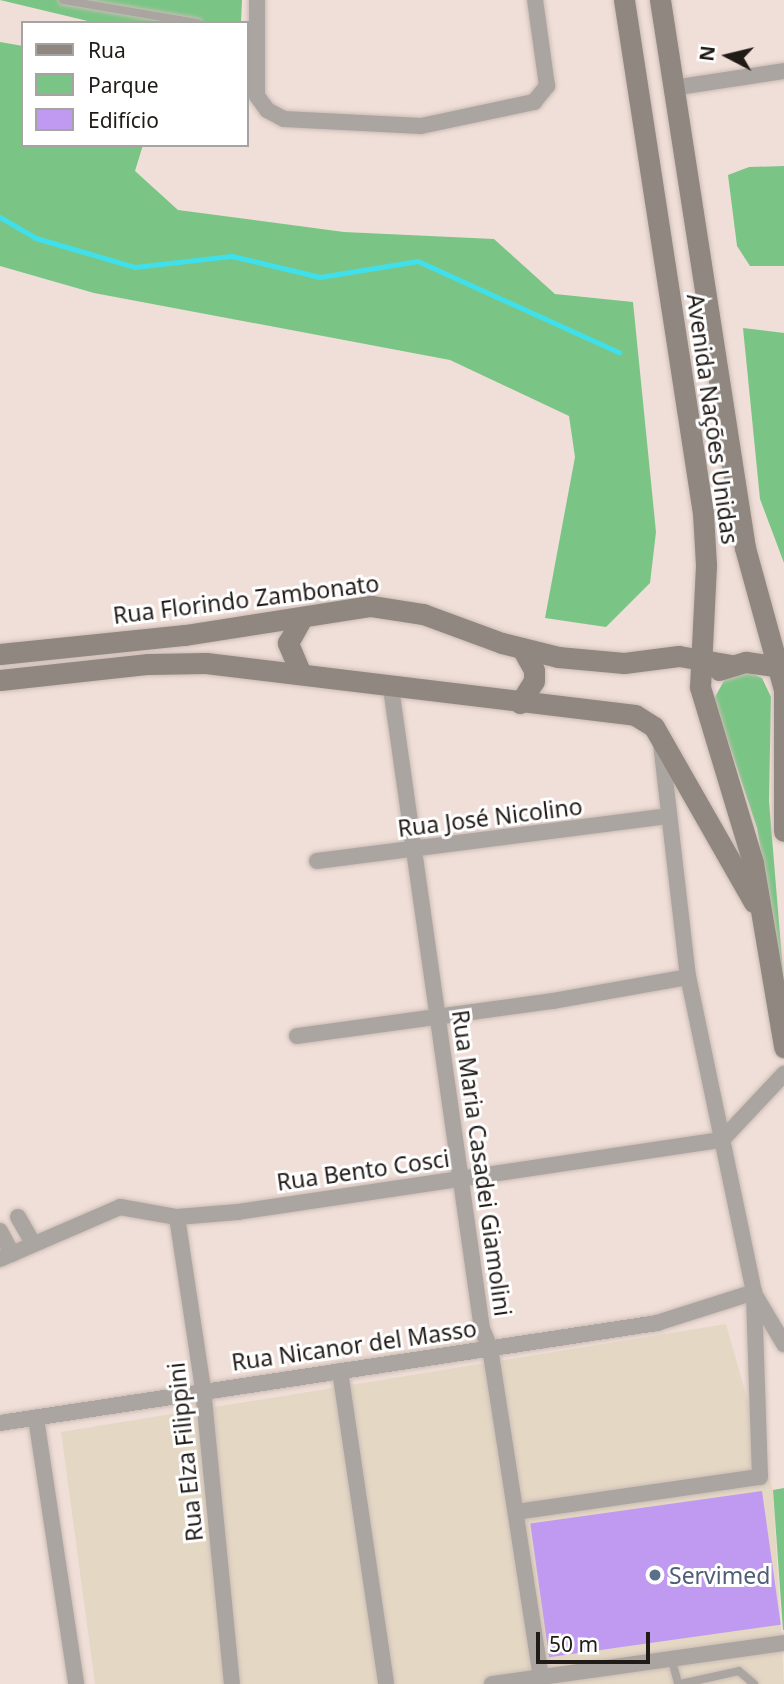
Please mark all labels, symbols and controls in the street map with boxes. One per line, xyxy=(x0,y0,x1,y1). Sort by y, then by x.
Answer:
legend xyxy=(21,21,248,147)
north arrow xyxy=(693,21,763,91)
text: Rua xyxy=(88,36,126,64)
text: N xyxy=(693,44,721,63)
text: Parque xyxy=(88,71,158,99)
text: Edifício xyxy=(88,106,159,134)
street label: Avenida Nações Unidas xyxy=(682,292,744,546)
street label: Rua Florindo Zambonato xyxy=(111,569,381,629)
street label: Rua José Nicolino xyxy=(396,792,584,842)
street label: Rua Maria Casadei Giamolini xyxy=(447,1008,517,1318)
street label: Rua Bento Cosci xyxy=(275,1144,451,1196)
street label: Rua Nicanor del Masso xyxy=(230,1314,478,1376)
street label: Rua Elza Filippini xyxy=(162,1361,208,1543)
place label: Servimed xyxy=(669,1561,770,1589)
marker: Servimed xyxy=(647,1567,663,1583)
scale bar xyxy=(539,1618,653,1662)
text: 50 m xyxy=(549,1630,598,1658)

